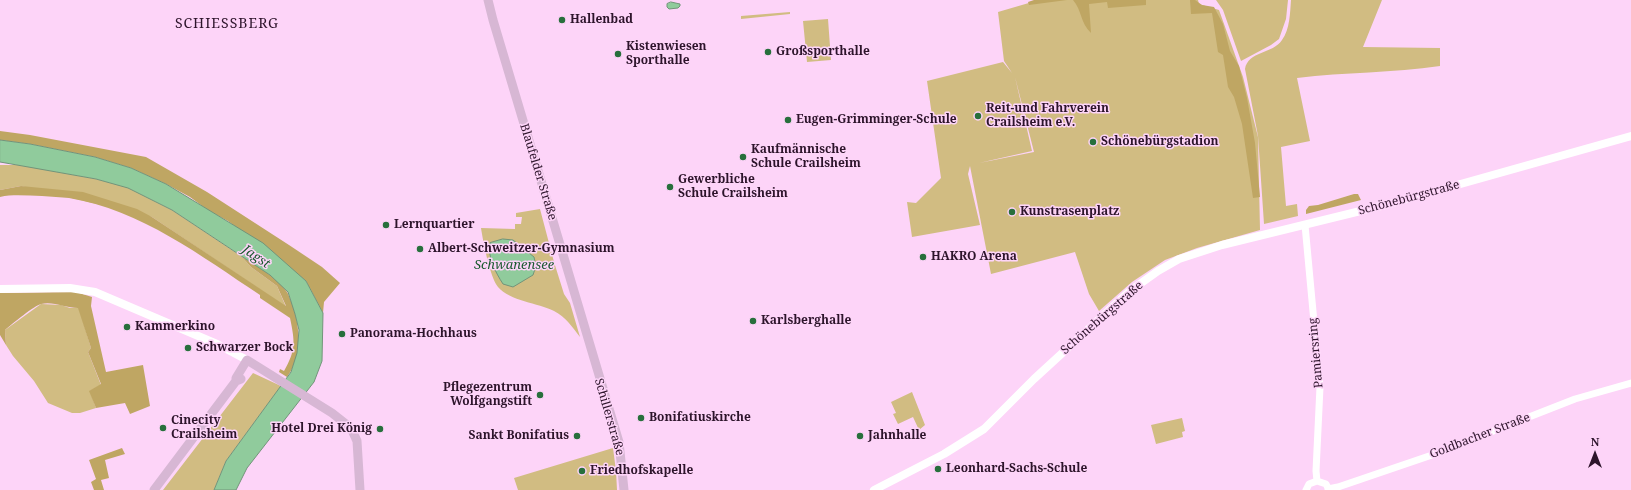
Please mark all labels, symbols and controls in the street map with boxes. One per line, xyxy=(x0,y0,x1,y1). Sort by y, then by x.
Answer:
place label: Hallenbad xyxy=(570,13,633,27)
marker: Hallenbad xyxy=(557,15,567,25)
district label: SCHIESSBERG xyxy=(175,16,279,32)
place label: Kistenwiesen Sporthalle xyxy=(626,40,707,68)
place label: Großsporthalle xyxy=(776,45,870,59)
marker: Großsporthalle xyxy=(763,47,773,57)
marker: Kistenwiesen Sporthalle xyxy=(613,49,623,59)
place label: Reit-und Fahrverein Crailsheim e.V. xyxy=(986,102,1109,130)
marker: Reit-und Fahrverein Crailsheim e.V. xyxy=(973,111,983,121)
place label: Eugen-Grimminger-Schule xyxy=(796,113,957,127)
marker: Eugen-Grimminger-Schule xyxy=(783,115,793,125)
street label: Blaufelder Straße xyxy=(516,122,560,222)
place label: Schönebürgstadion xyxy=(1101,135,1219,149)
marker: Schönebürgstadion xyxy=(1088,137,1098,147)
place label: Kaufmännische Schule Crailsheim xyxy=(751,143,861,171)
marker: Kaufmännische Schule Crailsheim xyxy=(738,152,748,162)
place label: Gewerbliche Schule Crailsheim xyxy=(678,173,788,201)
street label: Schönebürgstraße xyxy=(1357,178,1461,218)
marker: Gewerbliche Schule Crailsheim xyxy=(665,182,675,192)
place label: Kunstrasenplatz xyxy=(1020,205,1119,219)
marker: Kunstrasenplatz xyxy=(1007,207,1017,217)
place label: Lernquartier xyxy=(394,218,474,232)
marker: Lernquartier xyxy=(381,220,391,230)
water label: Jagst xyxy=(239,242,273,272)
place label: Albert-Schweitzer-Gymnasium xyxy=(428,242,615,256)
marker: Albert-Schweitzer-Gymnasium xyxy=(415,244,425,254)
place label: HAKRO Arena xyxy=(931,250,1017,264)
marker: HAKRO Arena xyxy=(918,252,928,262)
water label: Schwanensee xyxy=(474,257,554,273)
street label: Schönebürgstraße xyxy=(1058,278,1146,358)
place label: Karlsberghalle xyxy=(761,314,851,328)
marker: Karlsberghalle xyxy=(748,316,758,326)
street label: Pamiersring xyxy=(1306,317,1326,389)
place label: Kammerkino xyxy=(135,320,215,334)
marker: Kammerkino xyxy=(122,322,132,332)
place label: Panorama-Hochhaus xyxy=(350,327,477,341)
marker: Panorama-Hochhaus xyxy=(337,329,347,339)
place label: Schwarzer Bock xyxy=(196,341,293,355)
marker: Schwarzer Bock xyxy=(183,343,193,353)
street label: Schillerstraße xyxy=(591,377,627,457)
place label: Pflegezentrum Wolfgangstift xyxy=(443,381,532,409)
marker: Pflegezentrum Wolfgangstift xyxy=(535,390,545,400)
street label: Goldbacher Straße xyxy=(1428,410,1532,462)
place label: Bonifatiuskirche xyxy=(649,411,751,425)
marker: Bonifatiuskirche xyxy=(636,413,646,423)
place label: Cinecity Crailsheim xyxy=(171,414,237,442)
place label: Hotel Drei König xyxy=(271,422,372,436)
marker: Cinecity Crailsheim xyxy=(158,423,168,433)
marker: Hotel Drei König xyxy=(375,424,385,434)
place label: Sankt Bonifatius xyxy=(469,429,569,443)
place label: Jahnhalle xyxy=(868,429,926,443)
marker: Sankt Bonifatius xyxy=(572,431,582,441)
marker: Jahnhalle xyxy=(855,431,865,441)
north arrow xyxy=(1575,434,1615,474)
text: N xyxy=(1591,434,1599,449)
place label: Leonhard-Sachs-Schule xyxy=(946,462,1087,476)
place label: Friedhofskapelle xyxy=(590,464,693,478)
marker: Leonhard-Sachs-Schule xyxy=(933,464,943,474)
marker: Friedhofskapelle xyxy=(577,466,587,476)

